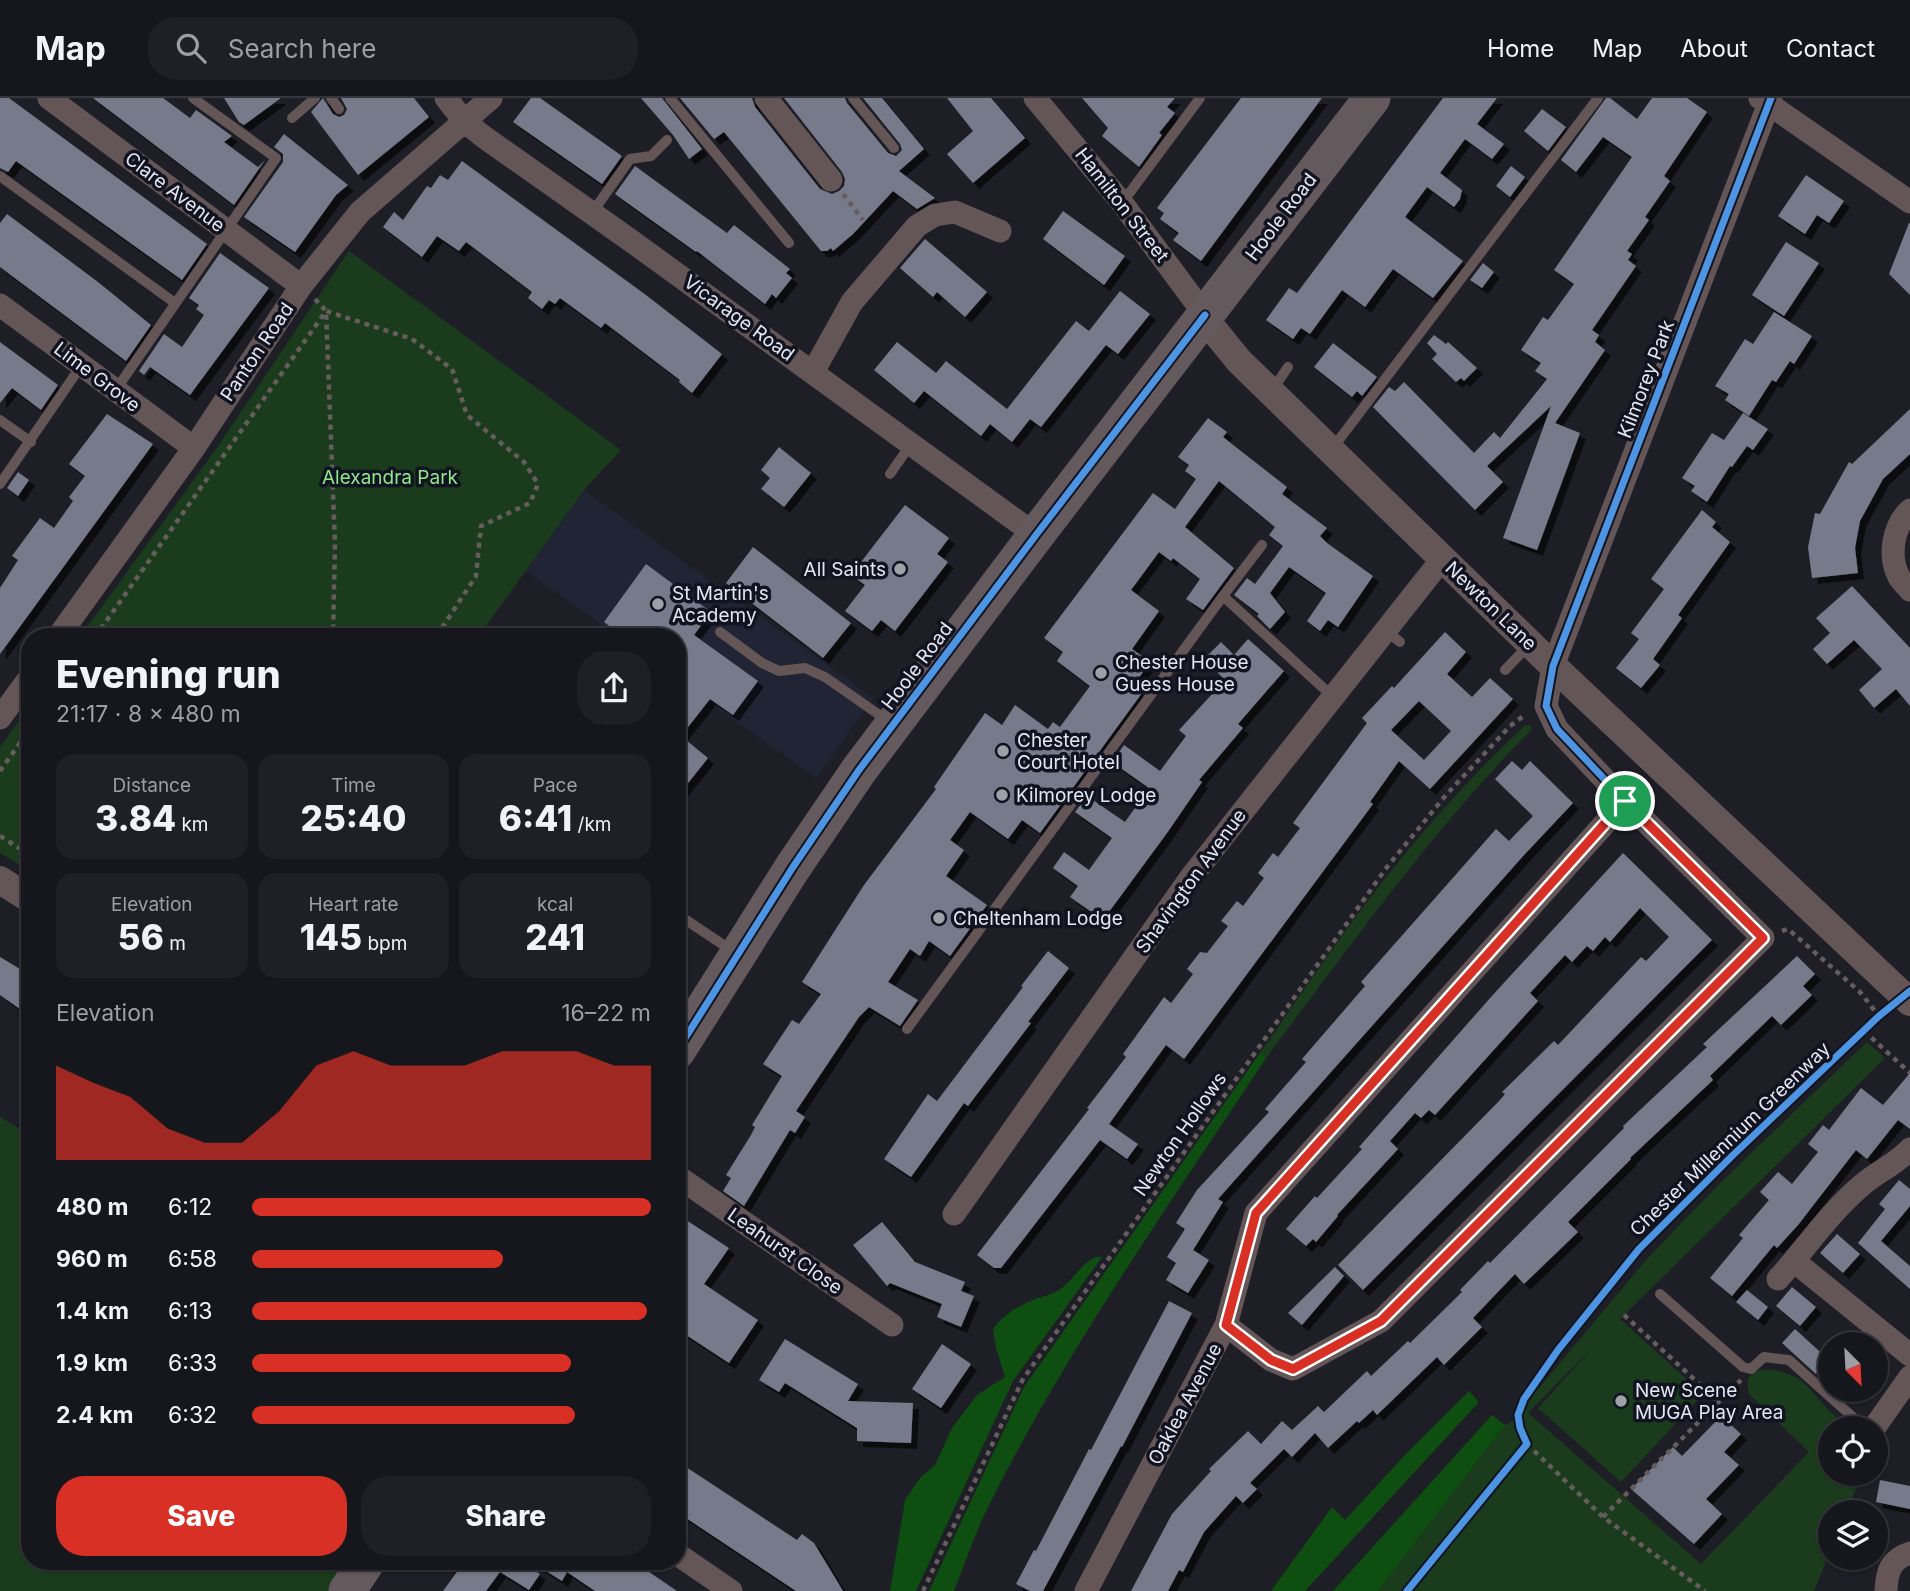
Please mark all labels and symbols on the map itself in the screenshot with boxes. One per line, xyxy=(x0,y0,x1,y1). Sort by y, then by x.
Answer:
street label: Hamilton Street xyxy=(1070,143,1174,267)
street label: Clare Avenue xyxy=(120,147,230,237)
street label: Hoole Road xyxy=(1241,169,1321,265)
street label: Vicarage Road xyxy=(679,270,799,366)
street label: Panton Road xyxy=(216,298,298,406)
street label: Kilmorey Park xyxy=(1613,316,1679,441)
street label: Lime Grove xyxy=(49,337,145,417)
park label: Alexandra Park xyxy=(322,466,459,489)
street label: Newton Lane xyxy=(1440,557,1542,655)
place label: All Saints xyxy=(804,558,886,581)
marker: All Saints xyxy=(892,561,908,577)
place label: St Martin's Academy xyxy=(672,582,769,627)
marker: St Martin's Academy xyxy=(650,596,666,612)
street label: Hoole Road xyxy=(877,618,957,714)
place label: Chester House Guess House xyxy=(1115,651,1249,696)
marker: Chester House Guess House xyxy=(1093,665,1109,681)
place label: Chester Court Hotel xyxy=(1017,729,1120,774)
marker: Chester Court Hotel xyxy=(995,743,1011,759)
pin xyxy=(1595,771,1655,831)
place label: Kilmorey Lodge xyxy=(1016,784,1156,807)
marker: Kilmorey Lodge xyxy=(994,787,1010,803)
street label: Shavington Avenue xyxy=(1131,804,1251,958)
place label: Cheltenham Lodge xyxy=(953,907,1123,930)
marker: Cheltenham Lodge xyxy=(931,910,947,926)
street label: Chester Millennium Greenway xyxy=(1625,1037,1835,1241)
street label: Newton Hollows xyxy=(1129,1068,1231,1200)
street label: Leahurst Close xyxy=(723,1203,847,1299)
north arrow xyxy=(1818,1332,1888,1402)
street label: Oaklea Avenue xyxy=(1143,1339,1227,1469)
place label: New Scene MUGA Play Area xyxy=(1635,1379,1784,1424)
marker: New Scene MUGA Play Area xyxy=(1613,1393,1629,1409)

